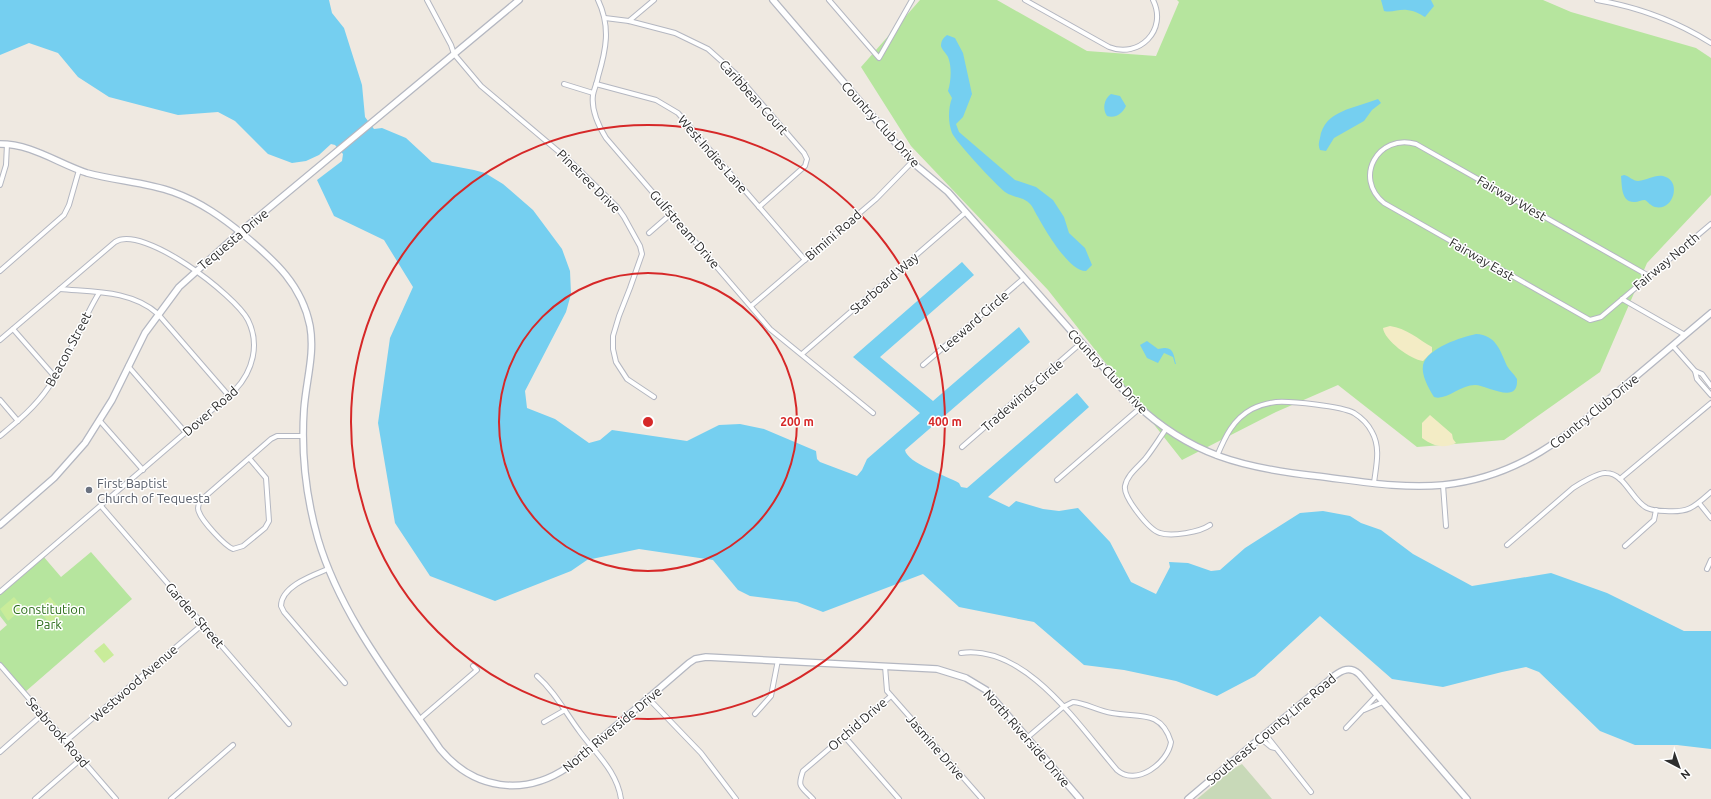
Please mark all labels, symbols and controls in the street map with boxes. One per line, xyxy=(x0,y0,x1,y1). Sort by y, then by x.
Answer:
street label: Caribbean Court xyxy=(717,57,791,137)
street label: Country Club Drive xyxy=(839,78,923,170)
street label: West Indies Lane xyxy=(676,112,750,196)
street label: Pinetree Drive xyxy=(554,146,624,216)
street label: Fairway West xyxy=(1475,173,1549,223)
street label: Gulfstream Drive xyxy=(647,187,723,271)
street label: Tequesta Drive xyxy=(195,206,271,272)
street label: Bimini Road xyxy=(802,207,864,263)
street label: Fairway North xyxy=(1630,229,1702,293)
street label: Fairway East xyxy=(1447,235,1517,283)
street label: Starboard Way xyxy=(847,250,921,316)
street label: Leeward Circle xyxy=(937,288,1011,354)
street label: Beacon Street xyxy=(42,309,94,389)
street label: Country Club Drive xyxy=(1065,326,1151,416)
street label: Tradewinds Circle xyxy=(979,356,1065,434)
street label: Country Club Drive xyxy=(1547,371,1641,451)
street label: Dover Road xyxy=(180,383,240,439)
centre of rings xyxy=(641,415,655,429)
text: 200 m xyxy=(780,415,814,428)
text: 400 m xyxy=(928,415,962,428)
place label: First Baptist Church of Tequesta xyxy=(97,476,210,505)
marker: First Baptist Church of Tequesta xyxy=(84,485,94,495)
street label: Garden Street xyxy=(163,580,227,650)
park label: Constitution Park xyxy=(13,602,85,631)
street label: Westwood Avenue xyxy=(88,642,180,724)
street label: Southeast County Line Road xyxy=(1204,671,1338,787)
street label: North Riverside Drive xyxy=(560,684,664,774)
street label: North Riverside Drive xyxy=(981,687,1073,789)
street label: Seabrook Road xyxy=(24,694,92,770)
street label: Orchid Drive xyxy=(825,695,889,753)
street label: Jasmine Drive xyxy=(904,712,968,782)
north arrow xyxy=(1659,747,1699,787)
text: N xyxy=(1679,767,1693,782)

